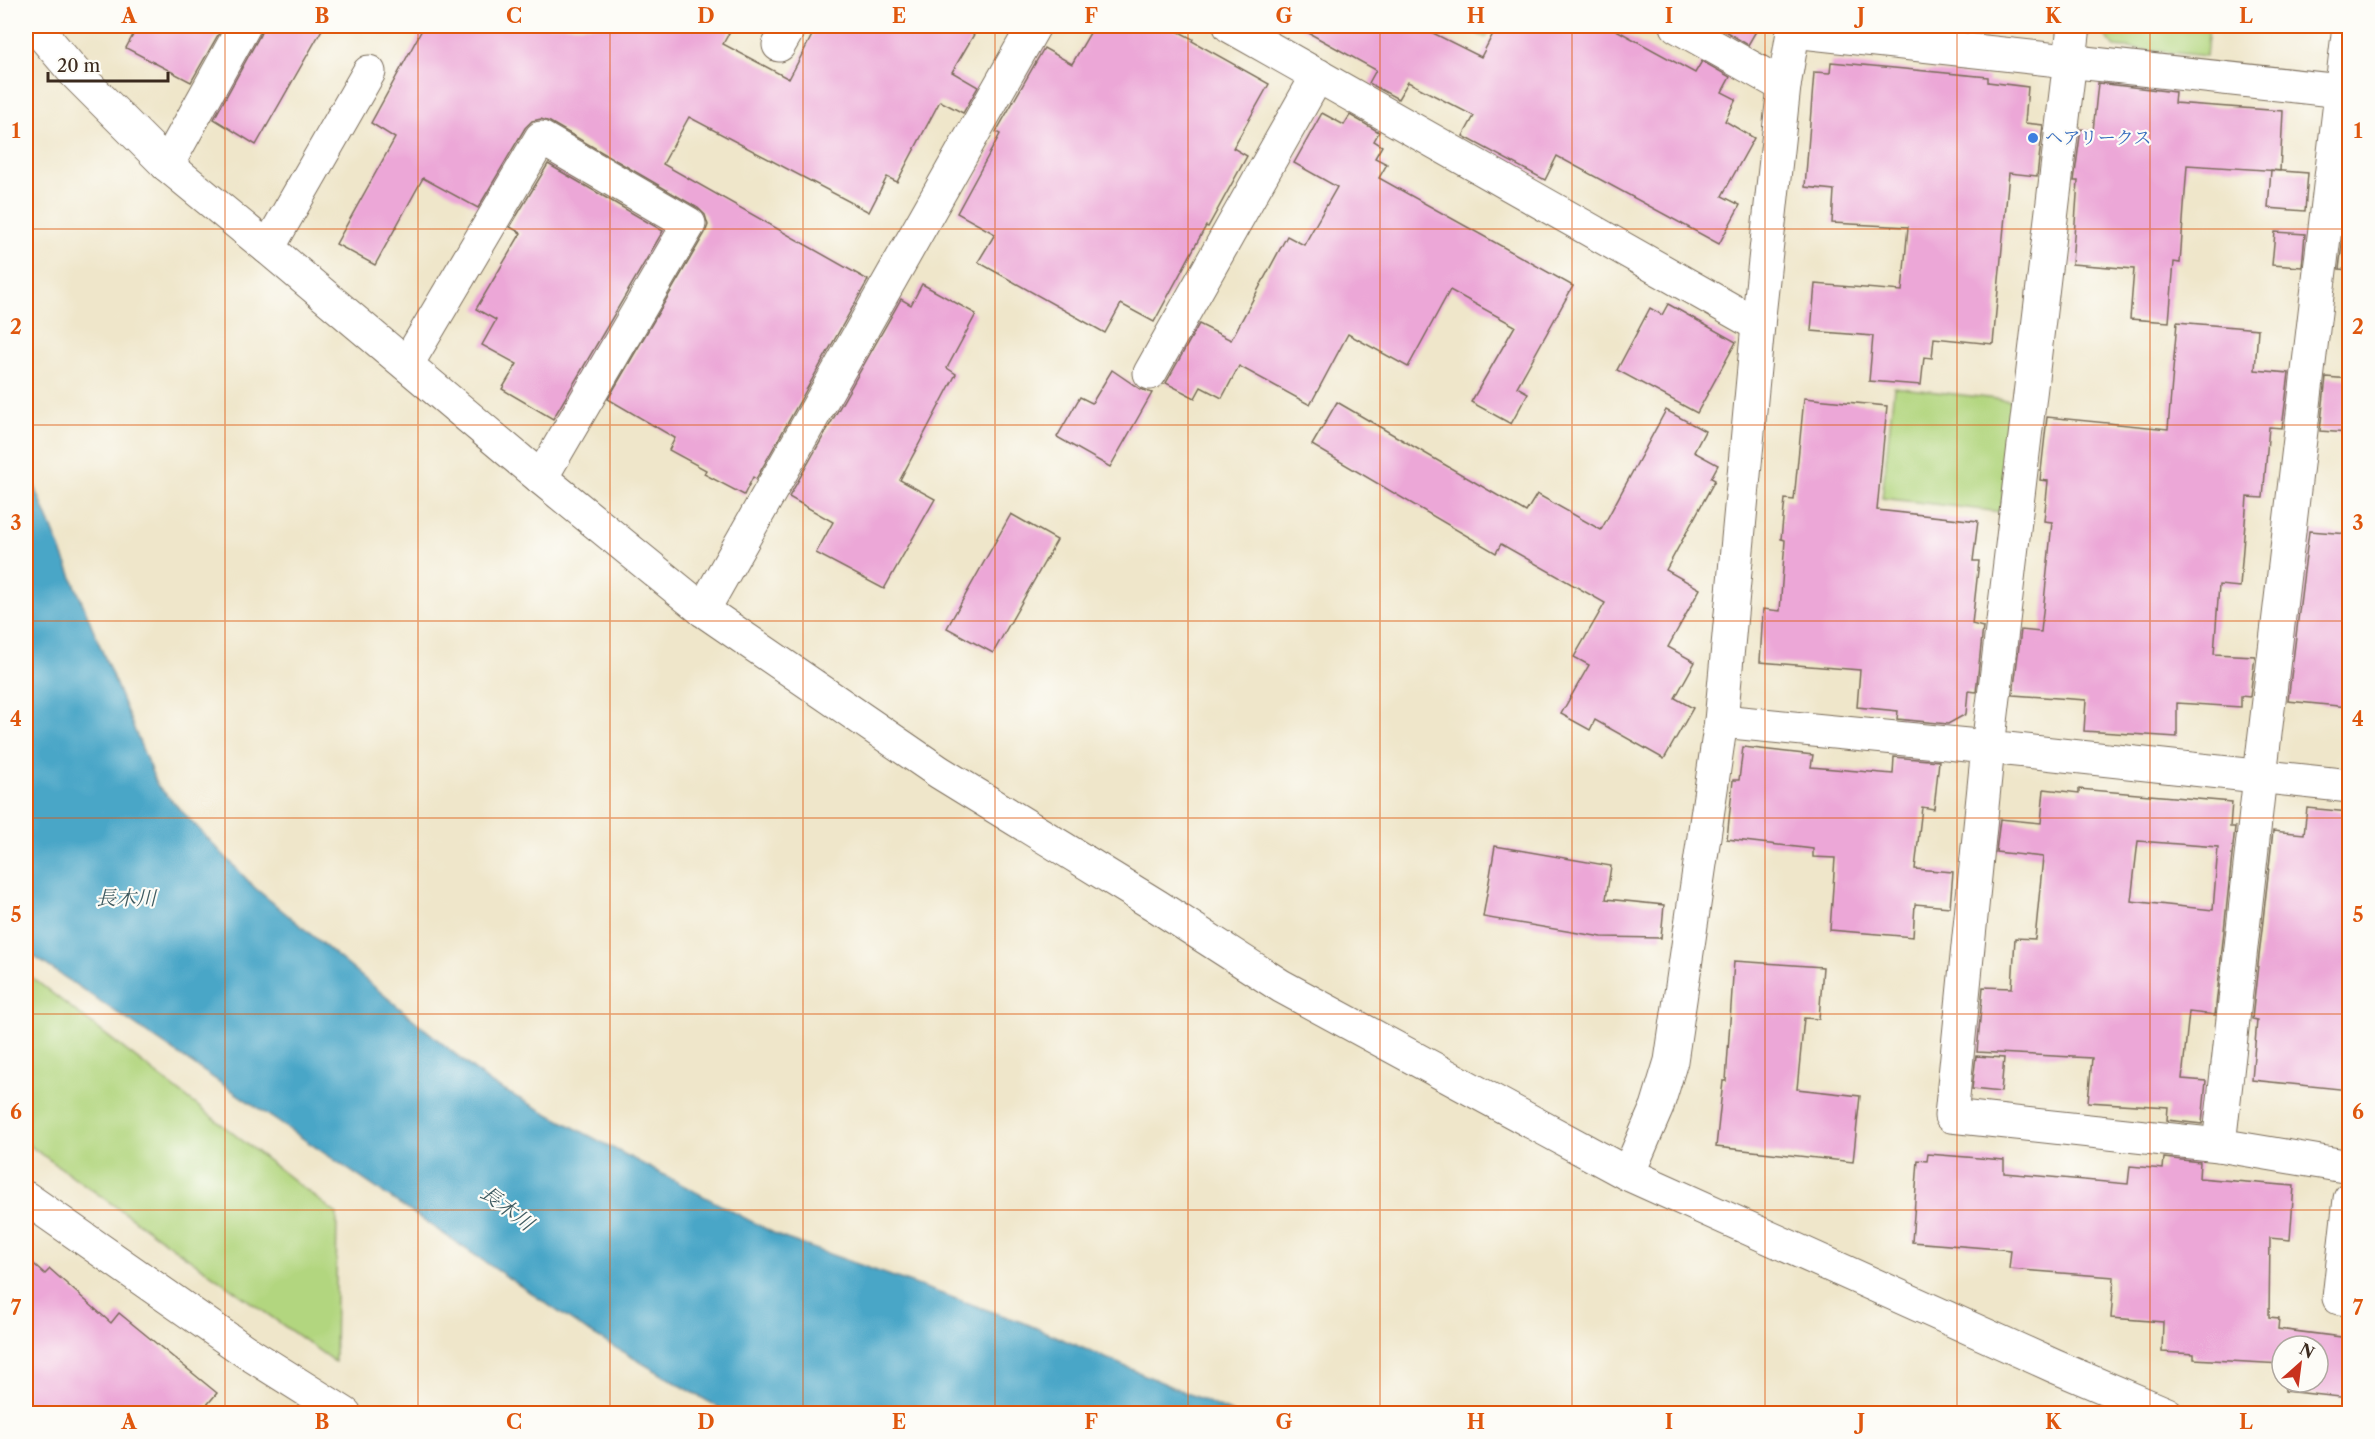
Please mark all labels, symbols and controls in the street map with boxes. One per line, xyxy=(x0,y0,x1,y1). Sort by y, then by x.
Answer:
text: A xyxy=(120,4,137,28)
text: B xyxy=(315,4,330,28)
text: C xyxy=(506,4,522,28)
text: D xyxy=(697,4,715,28)
text: E xyxy=(892,4,906,28)
text: F xyxy=(1084,4,1098,28)
text: G xyxy=(1276,4,1293,28)
text: H xyxy=(1467,4,1485,28)
text: I xyxy=(1665,4,1673,28)
text: J xyxy=(1853,4,1865,28)
text: K xyxy=(2045,4,2062,28)
text: L xyxy=(2239,4,2253,28)
scale bar xyxy=(48,45,168,83)
text: 20 m xyxy=(57,55,101,77)
text: 1 xyxy=(12,119,21,143)
text: 1 xyxy=(2354,119,2363,143)
place label: ヘアリークス xyxy=(2045,127,2152,149)
marker: ヘアリークス xyxy=(2026,131,2040,145)
text: 2 xyxy=(10,315,22,339)
text: 2 xyxy=(2352,315,2364,339)
text: 3 xyxy=(10,511,22,535)
text: 3 xyxy=(2352,511,2364,535)
text: 4 xyxy=(10,707,22,731)
text: 4 xyxy=(2352,707,2364,731)
water label: 長木川 xyxy=(96,886,158,910)
text: 5 xyxy=(10,903,22,927)
text: 5 xyxy=(2352,903,2364,927)
text: 6 xyxy=(10,1100,22,1124)
text: 6 xyxy=(2352,1100,2364,1124)
water label: 長木川 xyxy=(476,1180,540,1237)
text: 7 xyxy=(11,1296,22,1320)
text: 7 xyxy=(2353,1296,2364,1320)
north arrow xyxy=(2270,1334,2330,1394)
text: N xyxy=(2296,1339,2318,1363)
text: A xyxy=(120,1410,137,1434)
text: B xyxy=(315,1410,330,1434)
text: C xyxy=(506,1410,522,1434)
text: D xyxy=(697,1410,715,1434)
text: E xyxy=(892,1410,906,1434)
text: F xyxy=(1084,1410,1098,1434)
text: G xyxy=(1276,1410,1293,1434)
text: H xyxy=(1467,1410,1485,1434)
text: I xyxy=(1665,1410,1673,1434)
text: J xyxy=(1853,1410,1865,1434)
text: K xyxy=(2045,1410,2062,1434)
text: L xyxy=(2239,1410,2253,1434)

